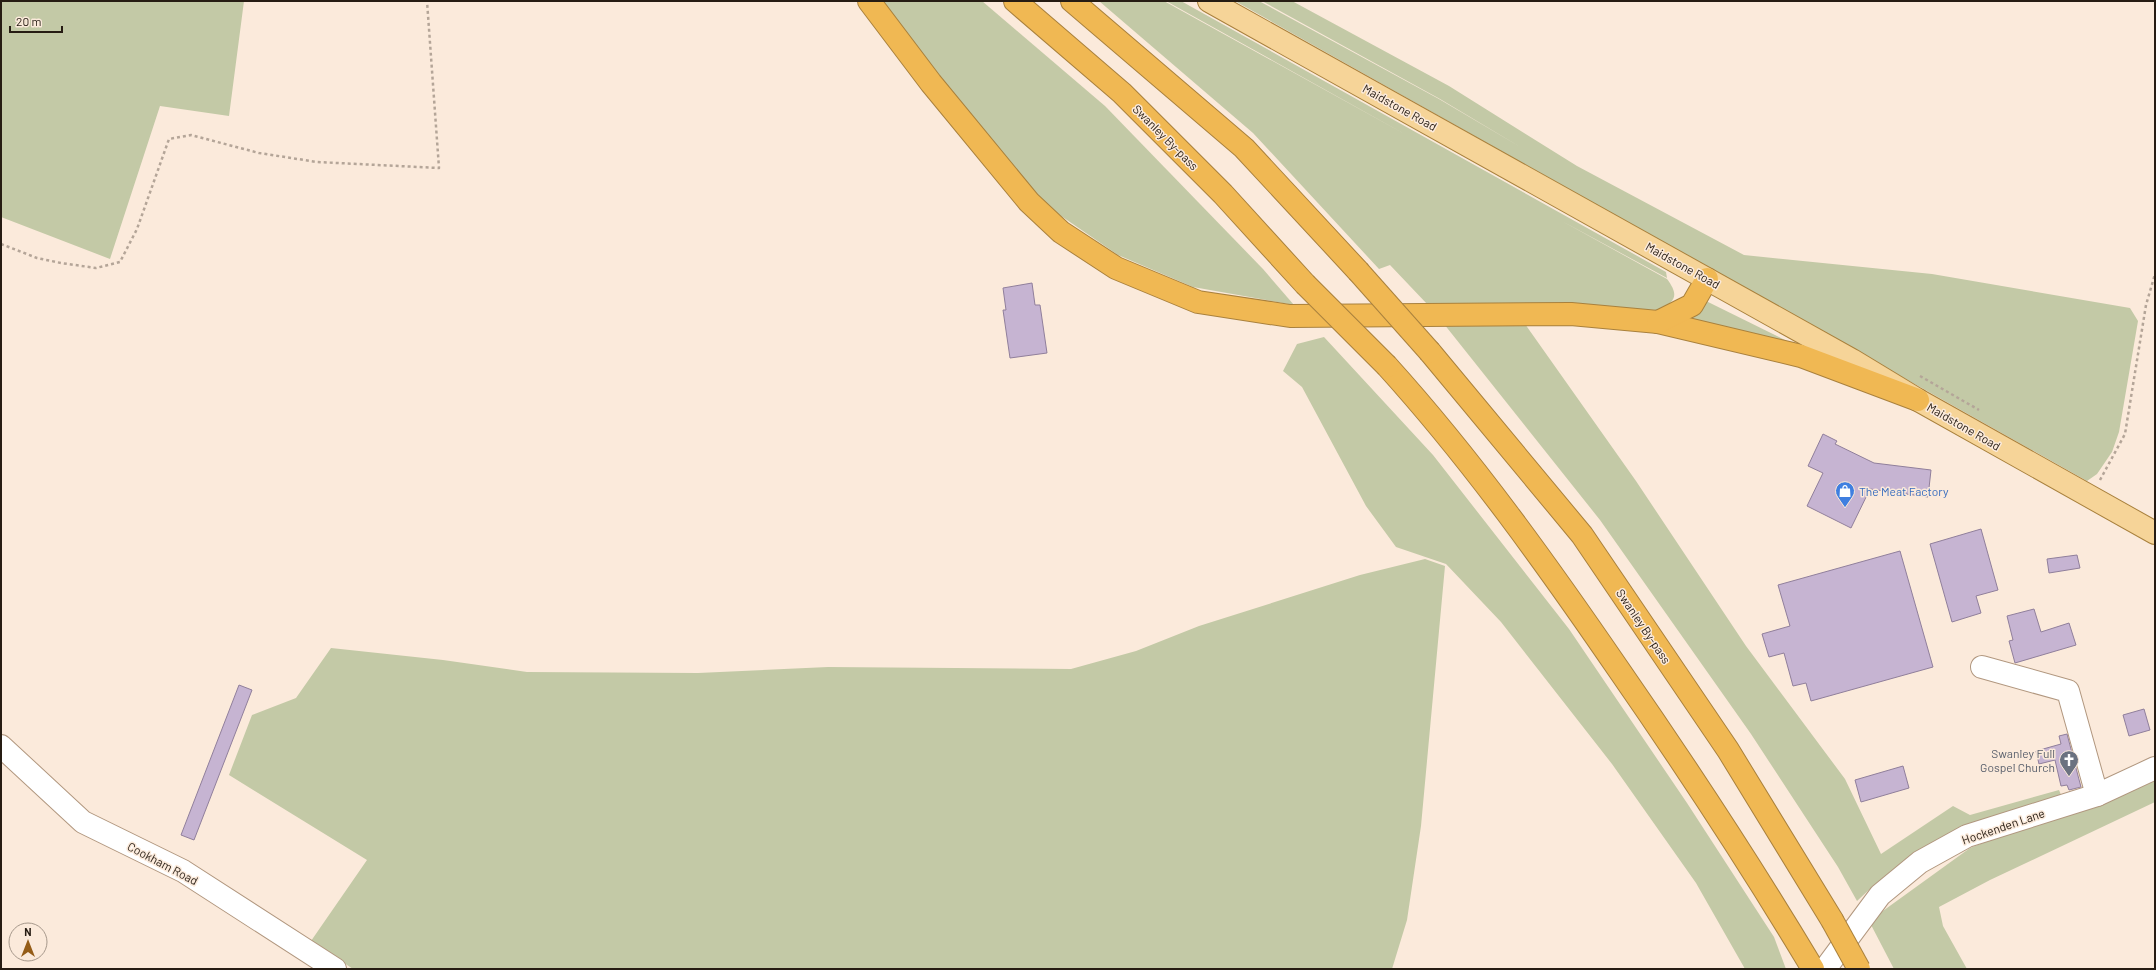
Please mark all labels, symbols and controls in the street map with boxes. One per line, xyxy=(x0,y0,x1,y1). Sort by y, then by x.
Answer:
scale bar xyxy=(10,8,62,34)
text: 20 m xyxy=(16,14,42,28)
street label: Maidstone Road xyxy=(1361,81,1439,133)
street label: Swanley By-pass xyxy=(1130,101,1202,173)
street label: Maidstone Road xyxy=(1644,239,1722,291)
street label: Maidstone Road xyxy=(1925,399,2003,453)
shop icon: The Meat Factory xyxy=(1834,480,1856,508)
place label: The Meat Factory xyxy=(1859,484,1949,498)
street label: Swanley By-pass xyxy=(1614,586,1674,666)
place label: Swanley Full Gospel Church xyxy=(1980,746,2055,774)
church icon: Swanley Full Gospel Church xyxy=(2058,749,2080,777)
street label: Hockenden Lane xyxy=(1960,805,2046,847)
street label: Cookham Road xyxy=(125,839,201,887)
north arrow xyxy=(8,922,48,962)
text: N xyxy=(24,925,32,938)

